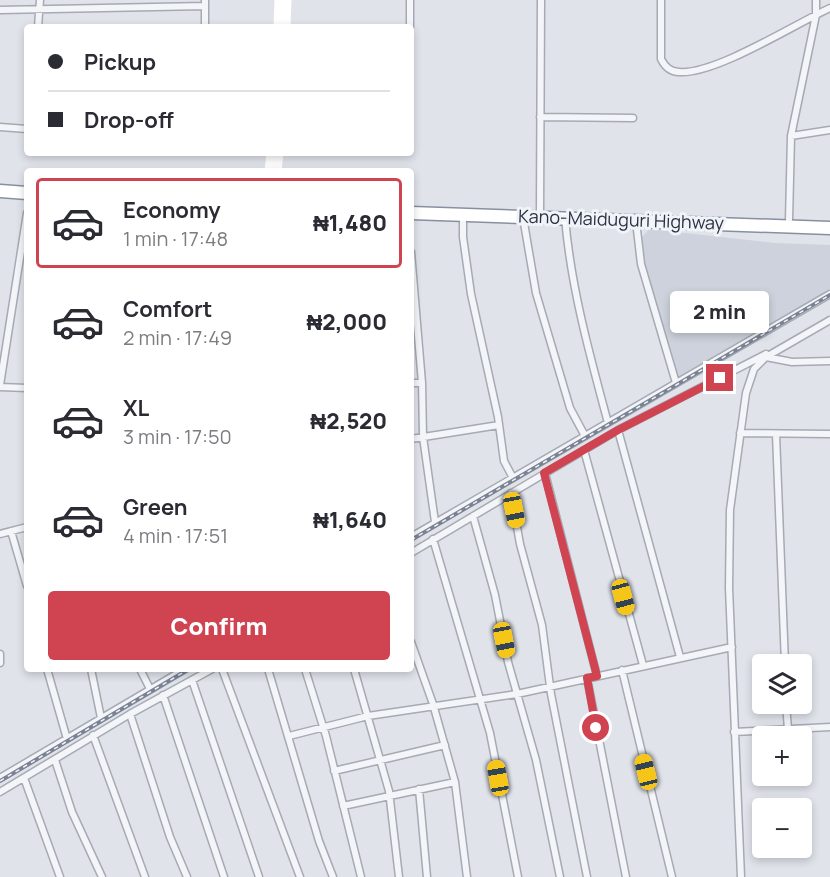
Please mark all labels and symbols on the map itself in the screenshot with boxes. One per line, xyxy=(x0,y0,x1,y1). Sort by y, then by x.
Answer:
street label: Kano-Maiduguri Highway xyxy=(518,203,725,235)
callout: 2 min xyxy=(670,291,770,333)
route end xyxy=(706,364,733,391)
car xyxy=(502,491,526,529)
car xyxy=(610,577,636,617)
car xyxy=(492,621,516,659)
route start xyxy=(582,714,609,741)
car xyxy=(633,752,659,792)
car xyxy=(486,759,510,797)

